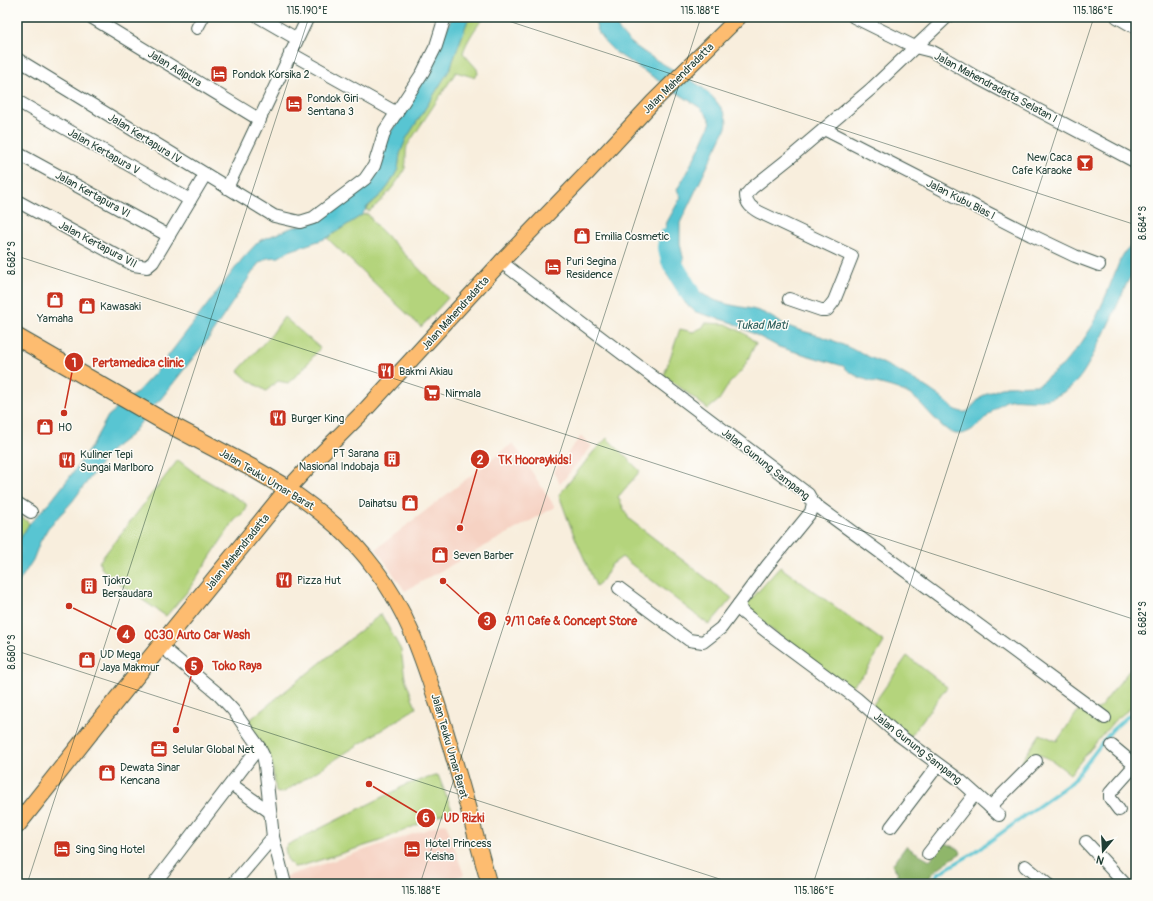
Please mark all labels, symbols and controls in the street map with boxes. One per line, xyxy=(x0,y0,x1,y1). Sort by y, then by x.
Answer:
text: 115.190°E xyxy=(287,5,327,17)
text: 115.188°E xyxy=(681,5,720,17)
text: 115.186°E xyxy=(1073,5,1113,17)
street label: Jalan Mahendradatta xyxy=(640,40,716,116)
street label: Jalan Adipura xyxy=(145,47,204,90)
street label: Jalan Mahendradatta Selatan I xyxy=(932,50,1059,125)
hotel icon: Pondok Korsika 2 xyxy=(209,64,229,84)
place label: Pondok Korsika 2 xyxy=(232,68,310,81)
place label: Pondok Giri Sentana 3 xyxy=(307,92,358,118)
hotel icon: Pondok Giri Sentana 3 xyxy=(284,94,304,114)
street label: Jalan Kertapura IV xyxy=(106,111,184,166)
street label: Jalan Kertapura V xyxy=(66,126,142,177)
place label: New Caca Cafe Karaoke xyxy=(1012,151,1073,177)
bar icon: New Caca Cafe Karaoke xyxy=(1075,153,1095,173)
street label: Jalan Kertapura VI xyxy=(53,168,133,220)
street label: Jalan Kubu Bias I xyxy=(924,176,997,222)
text: 8.684°S xyxy=(1137,206,1149,240)
street label: Jalan Kertapura VII xyxy=(56,218,139,271)
shop icon: Emilia Cosmetic xyxy=(572,226,592,246)
place label: Emilia Cosmetic xyxy=(595,230,670,243)
text: 8.682°S xyxy=(6,241,18,275)
place label: Puri Segina Residence xyxy=(566,255,616,281)
hotel icon: Puri Segina Residence xyxy=(543,257,563,277)
street label: Jalan Mahendradatta xyxy=(419,274,492,353)
shop icon: Yamaha xyxy=(45,290,65,310)
shop icon: Kawasaki xyxy=(77,296,97,316)
place label: Kawasaki xyxy=(100,300,141,313)
place label: Yamaha xyxy=(36,312,73,325)
water label: Tukad Mati xyxy=(735,318,789,333)
callout: Pertamedica clinic xyxy=(64,350,192,374)
text: 1 xyxy=(72,356,76,371)
text: Pertamedica clinic xyxy=(92,356,184,371)
restaurant icon: Bakmi Akiau xyxy=(376,361,396,381)
place label: Bakmi Akiau xyxy=(399,365,453,378)
supermarket icon: Nirmala xyxy=(422,383,442,403)
place label: Nirmala xyxy=(445,387,481,400)
restaurant icon: Burger King xyxy=(268,408,288,428)
place label: Burger King xyxy=(291,412,345,425)
shop icon: HO xyxy=(35,417,55,437)
place label: HO xyxy=(58,421,72,434)
street label: Jalan Gunung Sampang xyxy=(719,426,813,503)
street label: Jalan Teuku Umar Barat xyxy=(217,446,317,513)
place label: PT Sarana Nasional Indobaja xyxy=(299,447,379,473)
callout: TK Hooraykids! xyxy=(470,447,580,471)
place label: Kuliner Tepi Sungai Marlboro xyxy=(80,448,154,474)
building icon: PT Sarana Nasional Indobaja xyxy=(382,449,402,469)
restaurant icon: Kuliner Tepi Sungai Marlboro xyxy=(57,450,77,470)
text: 2 xyxy=(477,453,484,468)
text: TK Hooraykids! xyxy=(497,453,572,468)
shop icon: Daihatsu xyxy=(400,493,420,513)
place label: Daihatsu xyxy=(358,497,397,510)
street label: Jalan Mahendradatta xyxy=(203,511,272,593)
shop icon: Seven Barber xyxy=(430,545,450,565)
place label: Seven Barber xyxy=(453,549,514,562)
restaurant icon: Pizza Hut xyxy=(274,570,294,590)
place label: Tjokro Bersaudara xyxy=(102,574,152,600)
place label: Pizza Hut xyxy=(297,574,341,587)
building icon: Tjokro Bersaudara xyxy=(79,576,99,596)
text: 8.682°S xyxy=(1137,601,1149,635)
callout: 9/11 Cafe & Concept Store xyxy=(477,609,645,633)
text: 3 xyxy=(484,614,491,629)
text: 9/11 Cafe & Concept Store xyxy=(505,614,638,629)
callout: QC30 Auto Car Wash xyxy=(116,622,258,646)
text: 4 xyxy=(122,628,130,643)
text: QC30 Auto Car Wash xyxy=(144,628,250,643)
text: 8.680°S xyxy=(6,634,18,670)
place label: UD Mega Jaya Makmur xyxy=(100,648,160,674)
shop icon: UD Mega Jaya Makmur xyxy=(77,650,97,670)
callout: Toko Raya xyxy=(184,654,270,678)
text: 5 xyxy=(191,659,198,674)
text: Toko Raya xyxy=(211,659,262,674)
street label: Jalan Teuku Umar Barat xyxy=(428,692,471,801)
street label: Jalan Gunung Sampang xyxy=(871,710,965,787)
office icon: Selular Global Net xyxy=(149,739,169,759)
place label: Selular Global Net xyxy=(172,743,255,756)
place label: Dewata Sinar Kencana xyxy=(120,761,180,787)
shop icon: Dewata Sinar Kencana xyxy=(97,763,117,783)
callout: UD Rizki xyxy=(416,806,493,830)
text: 6 xyxy=(423,811,430,826)
text: UD Rizki xyxy=(444,811,484,826)
north arrow xyxy=(1083,831,1123,871)
place label: Hotel Princess Keisha xyxy=(425,837,492,863)
hotel icon: Sing Sing Hotel xyxy=(52,839,72,859)
hotel icon: Hotel Princess Keisha xyxy=(402,839,422,859)
place label: Sing Sing Hotel xyxy=(75,843,145,856)
text: N xyxy=(1094,853,1106,867)
text: 115.188°E xyxy=(402,885,441,897)
text: 115.186°E xyxy=(794,885,834,897)

